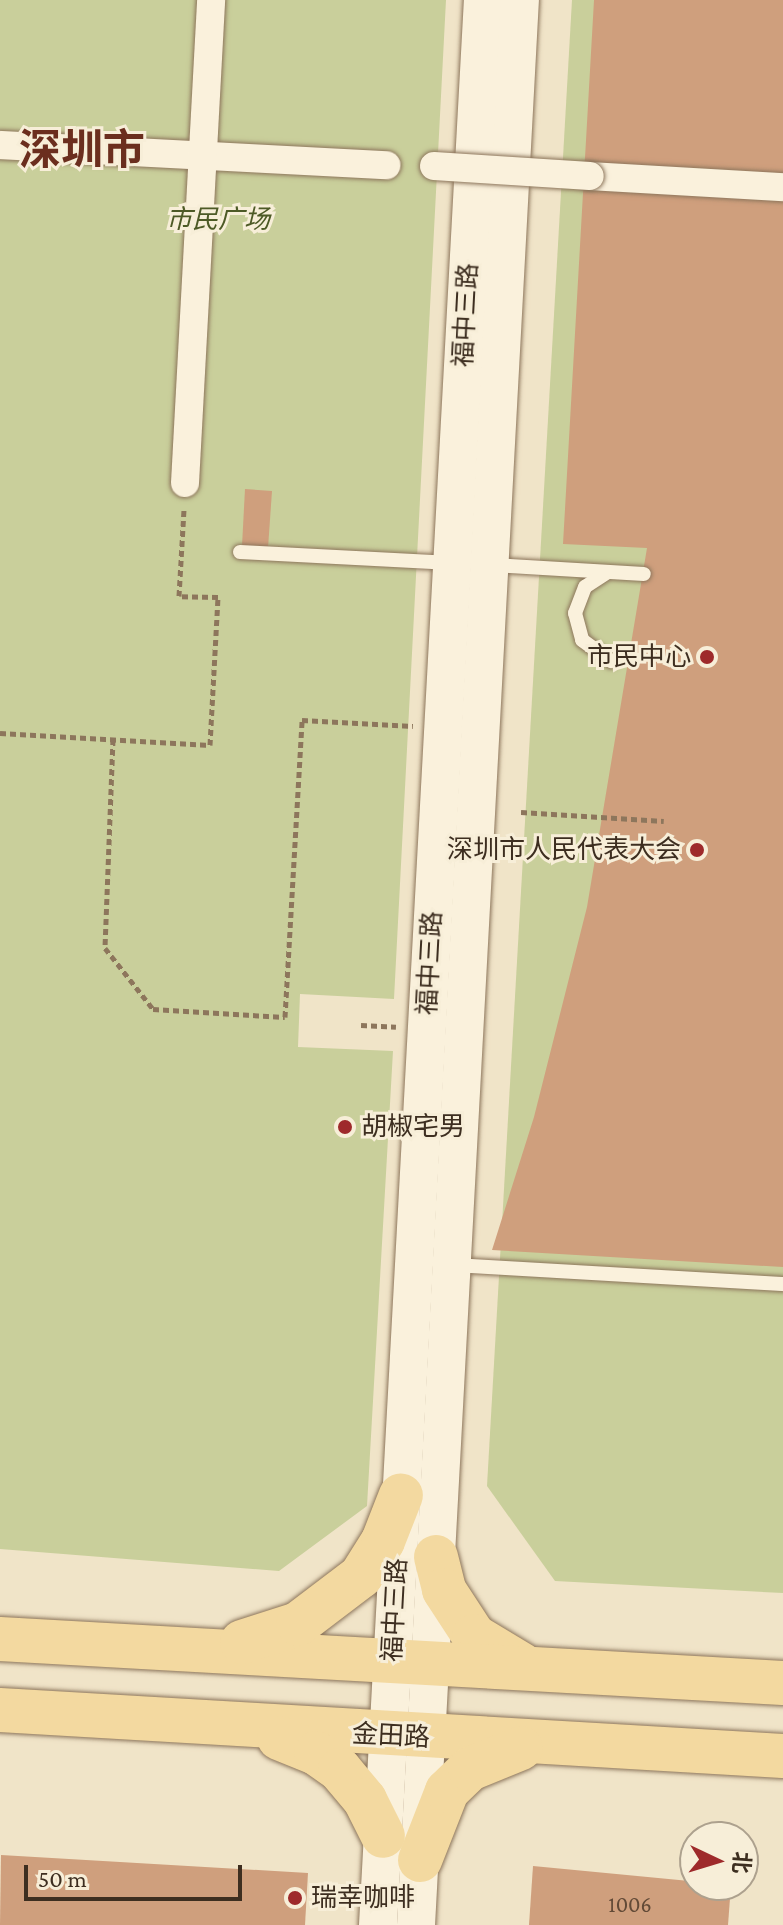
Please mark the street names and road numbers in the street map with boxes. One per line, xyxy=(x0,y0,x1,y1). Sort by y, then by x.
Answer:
street label: 福中三路 xyxy=(448,262,484,368)
street label: 福中三路 xyxy=(412,910,448,1016)
street label: 福中三路 xyxy=(377,1557,413,1663)
street label: 金田路 xyxy=(351,1718,431,1754)

